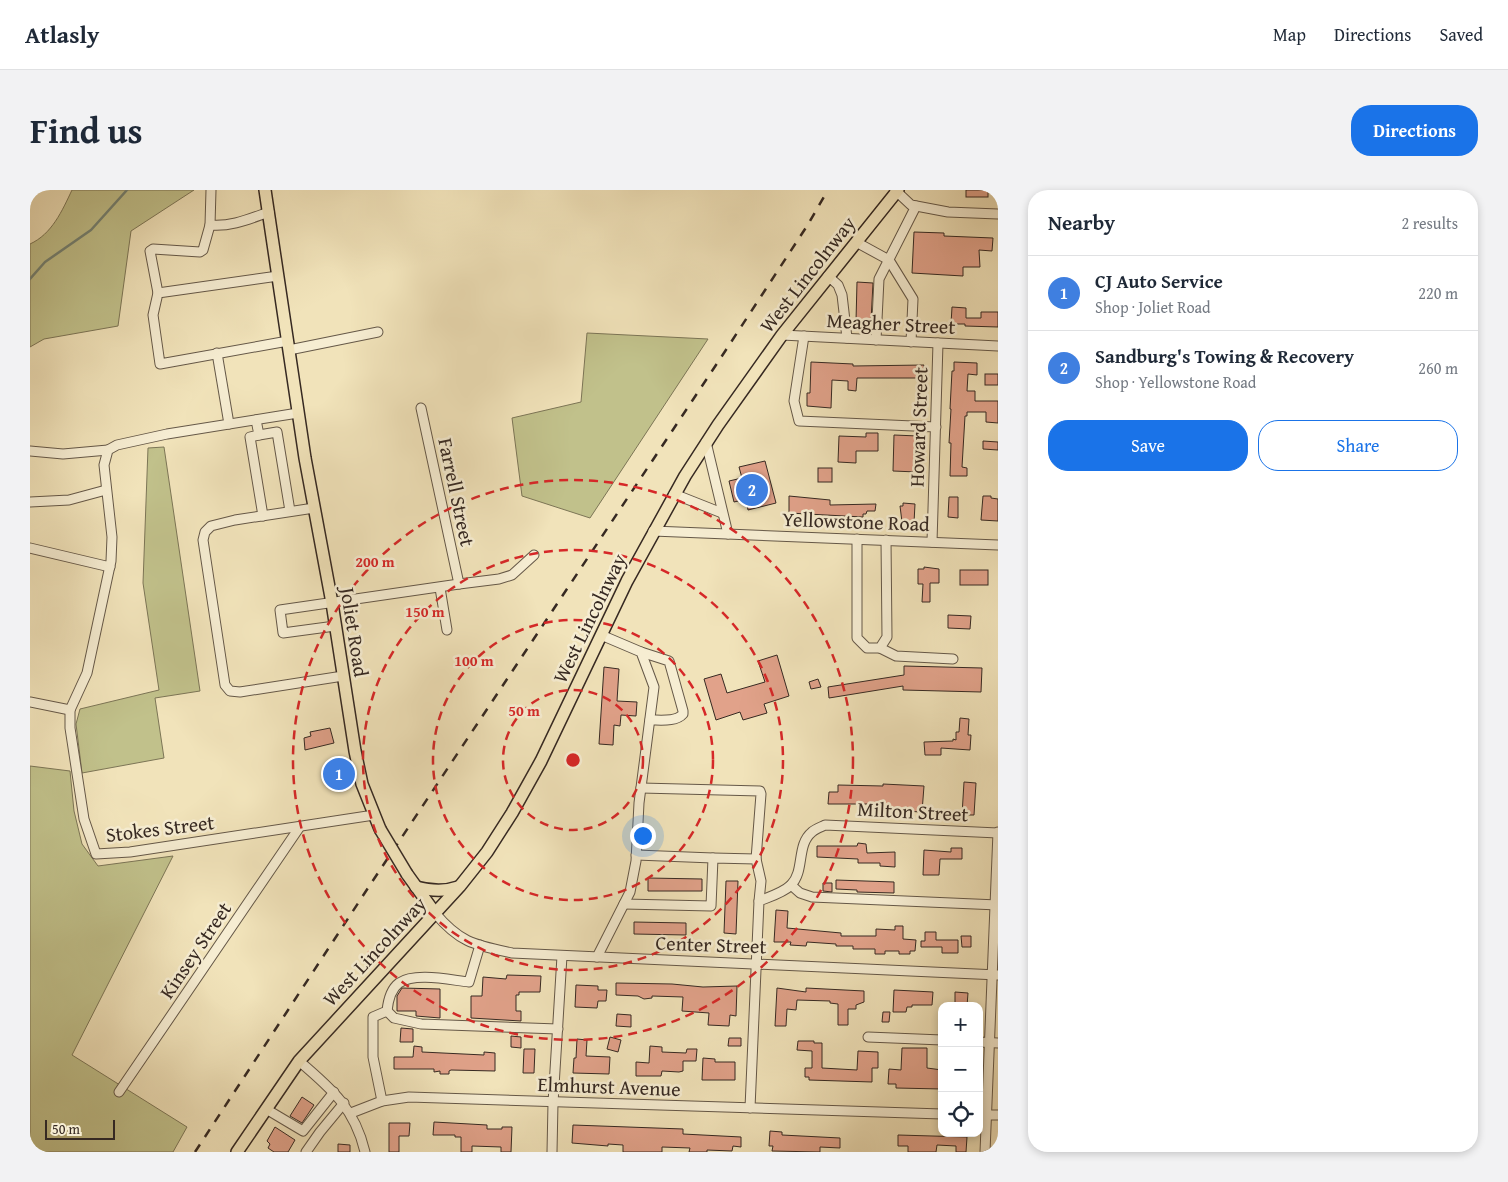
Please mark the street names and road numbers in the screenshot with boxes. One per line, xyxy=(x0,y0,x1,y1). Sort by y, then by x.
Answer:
street label: West Lincolnway xyxy=(752,210,862,338)
street label: Meagher Street xyxy=(826,305,956,341)
street label: Howard Street xyxy=(901,366,935,488)
street label: Farrell Street xyxy=(431,435,483,549)
street label: Yellowstone Road xyxy=(782,504,931,538)
street label: West Lincolnway xyxy=(545,548,633,688)
street label: Joliet Road xyxy=(333,582,376,679)
street label: Milton Street xyxy=(857,794,969,828)
street label: Stokes Street xyxy=(104,807,216,849)
street label: West Lincolnway xyxy=(315,890,433,1012)
street label: Kinsey Street xyxy=(152,896,238,1004)
street label: Center Street xyxy=(655,928,767,960)
street label: Elmhurst Avenue xyxy=(537,1069,681,1103)

